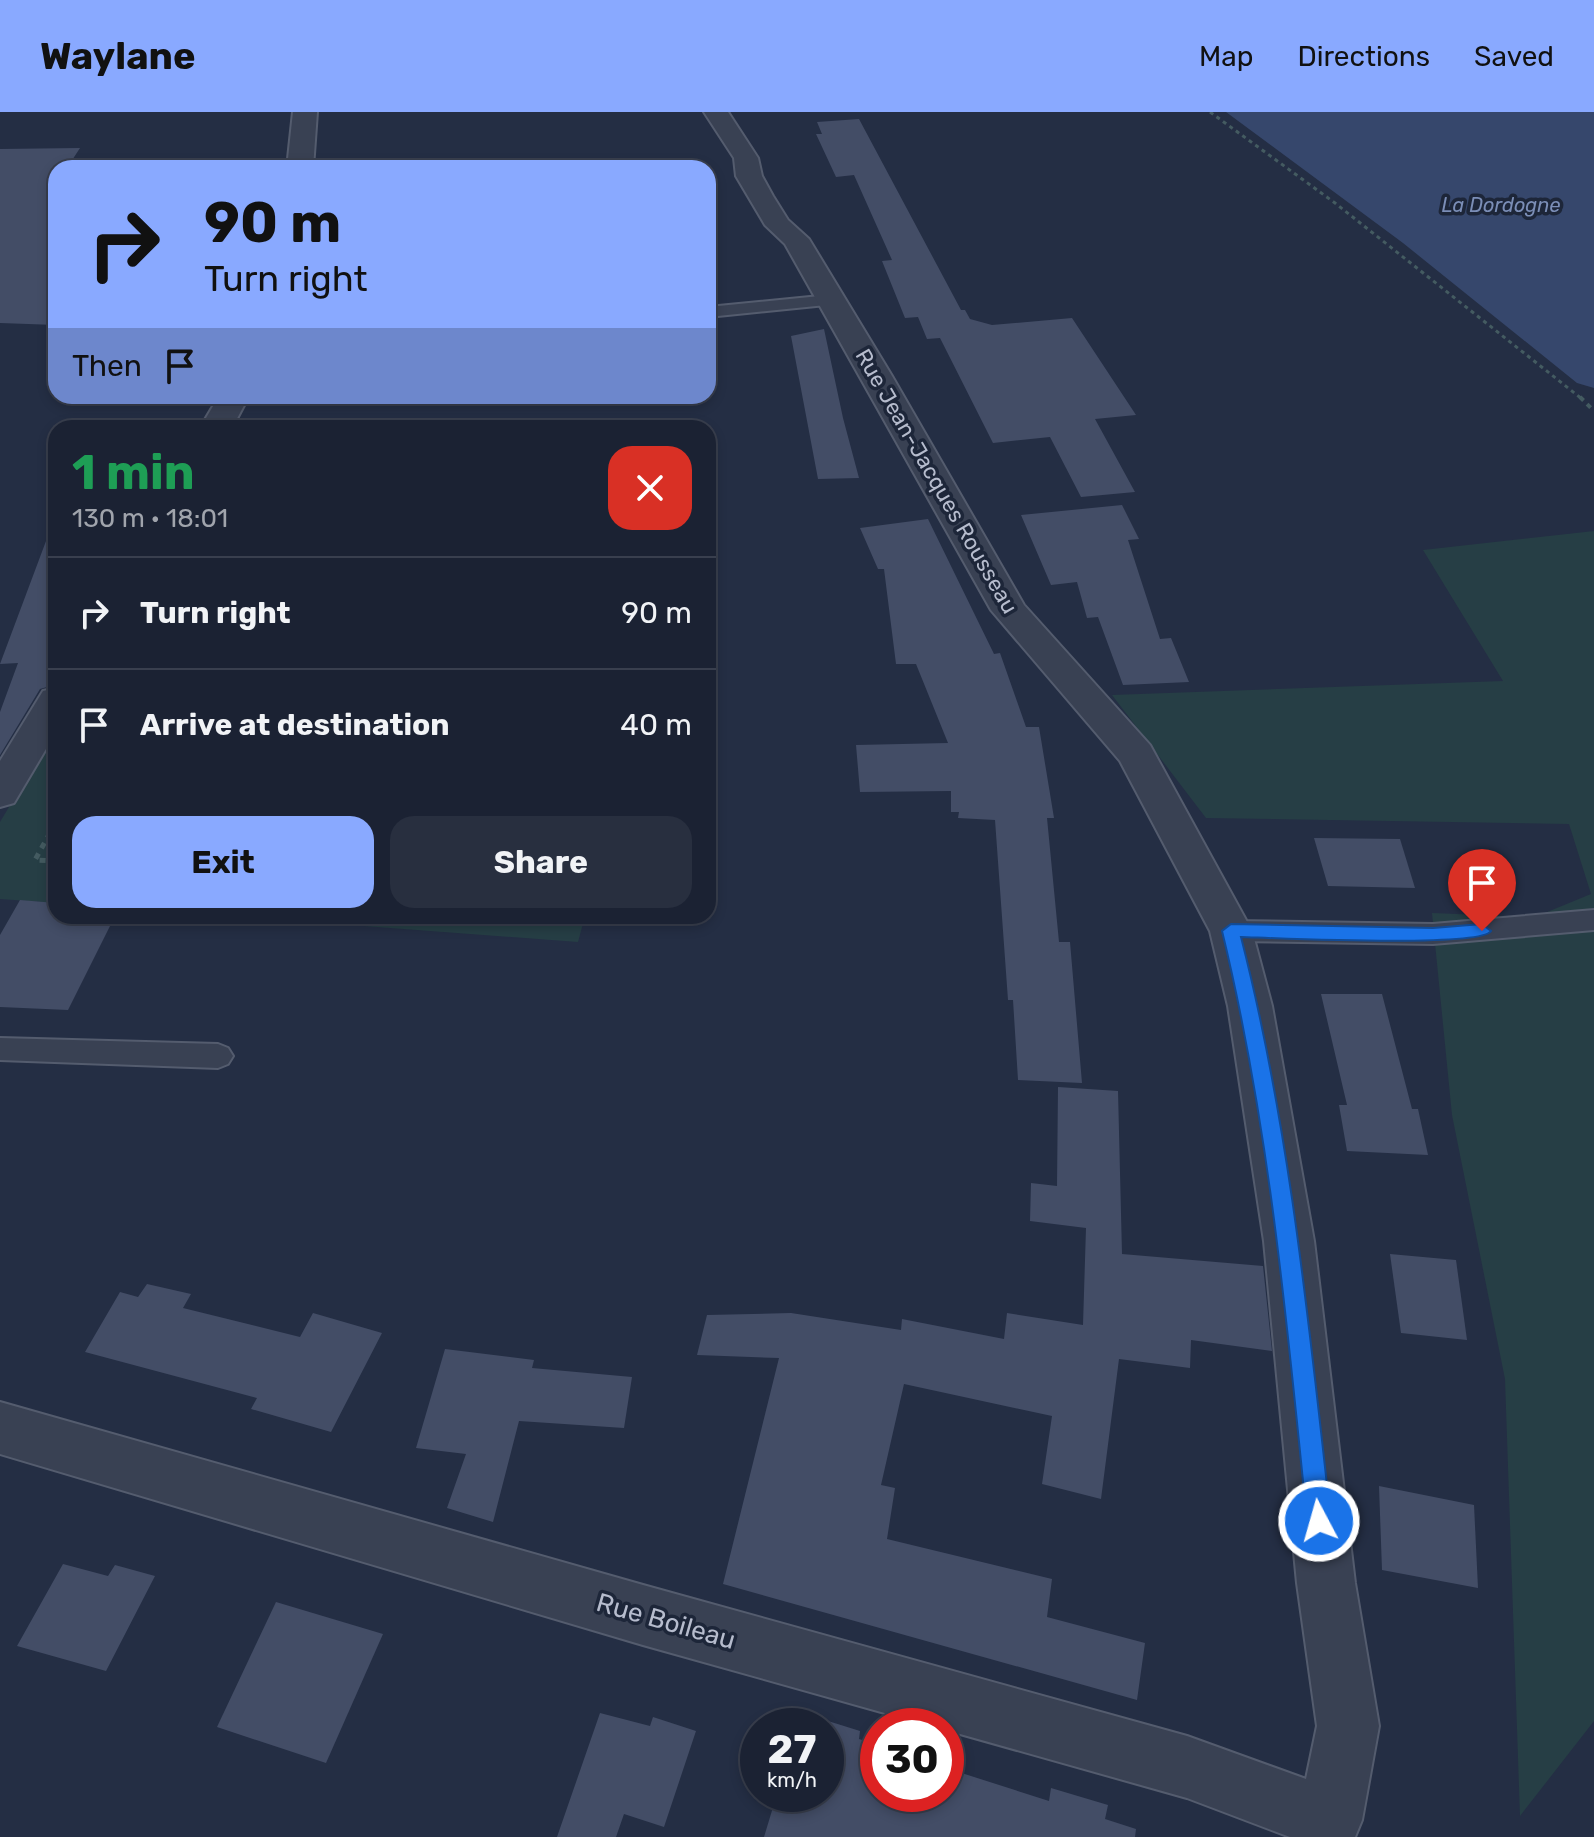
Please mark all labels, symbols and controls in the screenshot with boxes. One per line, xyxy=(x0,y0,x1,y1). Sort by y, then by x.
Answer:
text: Waylane xyxy=(40,33,196,79)
text: Map xyxy=(1199,40,1253,73)
text: Directions xyxy=(1297,40,1430,73)
text: Saved xyxy=(1474,40,1554,73)
text: 90 m xyxy=(204,190,341,256)
icon: right xyxy=(72,192,176,296)
water label: La Dordogne xyxy=(1441,193,1561,217)
text: Turn right xyxy=(204,257,368,300)
icon: arrive xyxy=(158,344,202,388)
street label: Rue Jean-Jacques Rousseau xyxy=(850,344,1024,618)
text: Then xyxy=(72,348,142,384)
text: 1 min xyxy=(72,444,195,501)
button: close xyxy=(608,446,692,530)
text: 130 m · 18:01 xyxy=(72,503,228,534)
icon: right xyxy=(72,591,116,635)
text: Turn right xyxy=(140,595,291,631)
text: 90 m xyxy=(621,595,692,631)
icon: arrive xyxy=(72,703,116,747)
text: Arrive at destination xyxy=(140,707,450,743)
text: 40 m xyxy=(620,707,692,743)
button: Exit xyxy=(72,816,374,908)
button: Share xyxy=(390,816,692,908)
pin xyxy=(1448,849,1516,931)
icon: arrive xyxy=(1460,861,1504,905)
position arrow xyxy=(1277,1479,1361,1563)
street label: Rue Boileau xyxy=(593,1587,739,1656)
speed limit sign: 30 xyxy=(860,1708,964,1812)
text: 27 xyxy=(768,1726,816,1773)
text: km/h xyxy=(767,1768,817,1792)

